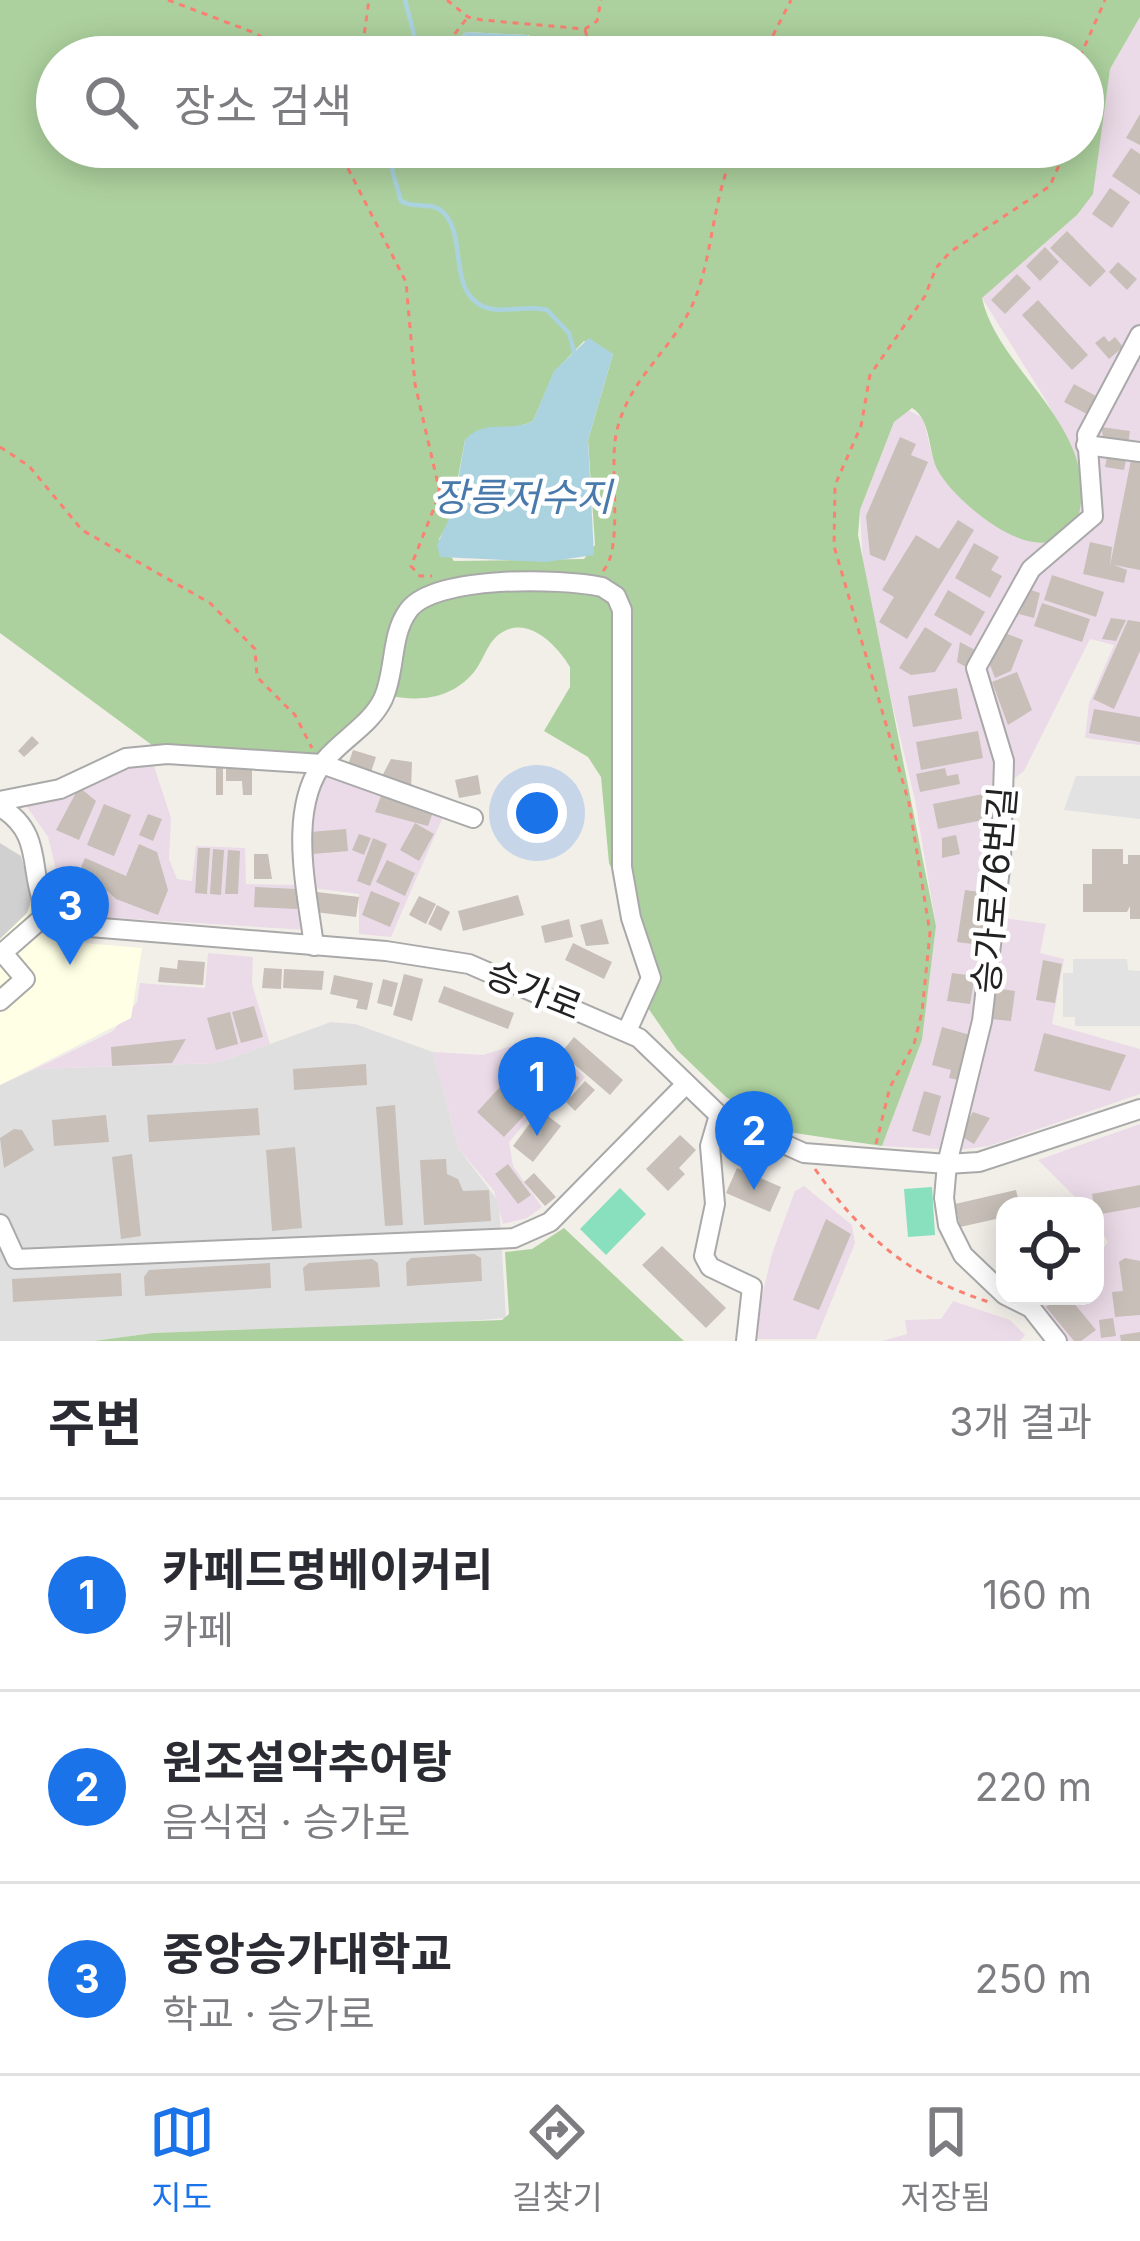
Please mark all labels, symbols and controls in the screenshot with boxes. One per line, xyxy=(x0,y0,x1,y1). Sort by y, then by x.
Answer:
search box xyxy=(36,36,1104,168)
icon: search xyxy=(78,69,144,135)
text: 장소 검색 xyxy=(174,78,352,133)
water label: 장릉저수지 xyxy=(432,473,615,520)
your location xyxy=(507,783,567,843)
street label: 승가로76번길 xyxy=(963,785,1025,995)
pin: 3 xyxy=(31,866,109,965)
street label: 승가로 xyxy=(480,951,588,1029)
pin: 1 xyxy=(498,1037,576,1136)
pin: 2 xyxy=(715,1091,793,1190)
map controls xyxy=(996,1197,1104,1305)
button: locate xyxy=(996,1197,1104,1305)
text: 주변 xyxy=(48,1392,142,1453)
text: 3개 결과 xyxy=(949,1398,1092,1445)
text: 카페드명베이커리 xyxy=(162,1542,493,1597)
text: 1 xyxy=(79,1571,95,1618)
text: 160 m xyxy=(982,1571,1092,1618)
text: 카페 xyxy=(162,1606,234,1653)
text: 원조설악추어탕 xyxy=(162,1734,452,1789)
text: 2 xyxy=(75,1763,99,1810)
text: 220 m xyxy=(975,1763,1092,1810)
text: 음식점 · 승가로 xyxy=(162,1798,410,1845)
text: 중앙승가대학교 xyxy=(162,1926,452,1981)
text: 3 xyxy=(74,1955,100,2002)
text: 250 m xyxy=(975,1955,1092,2002)
text: 학교 · 승가로 xyxy=(162,1990,375,2037)
tab: 지도 xyxy=(149,2099,215,2219)
tab: 길찾기 xyxy=(512,2099,603,2219)
tab: 저장됨 xyxy=(900,2099,991,2219)

